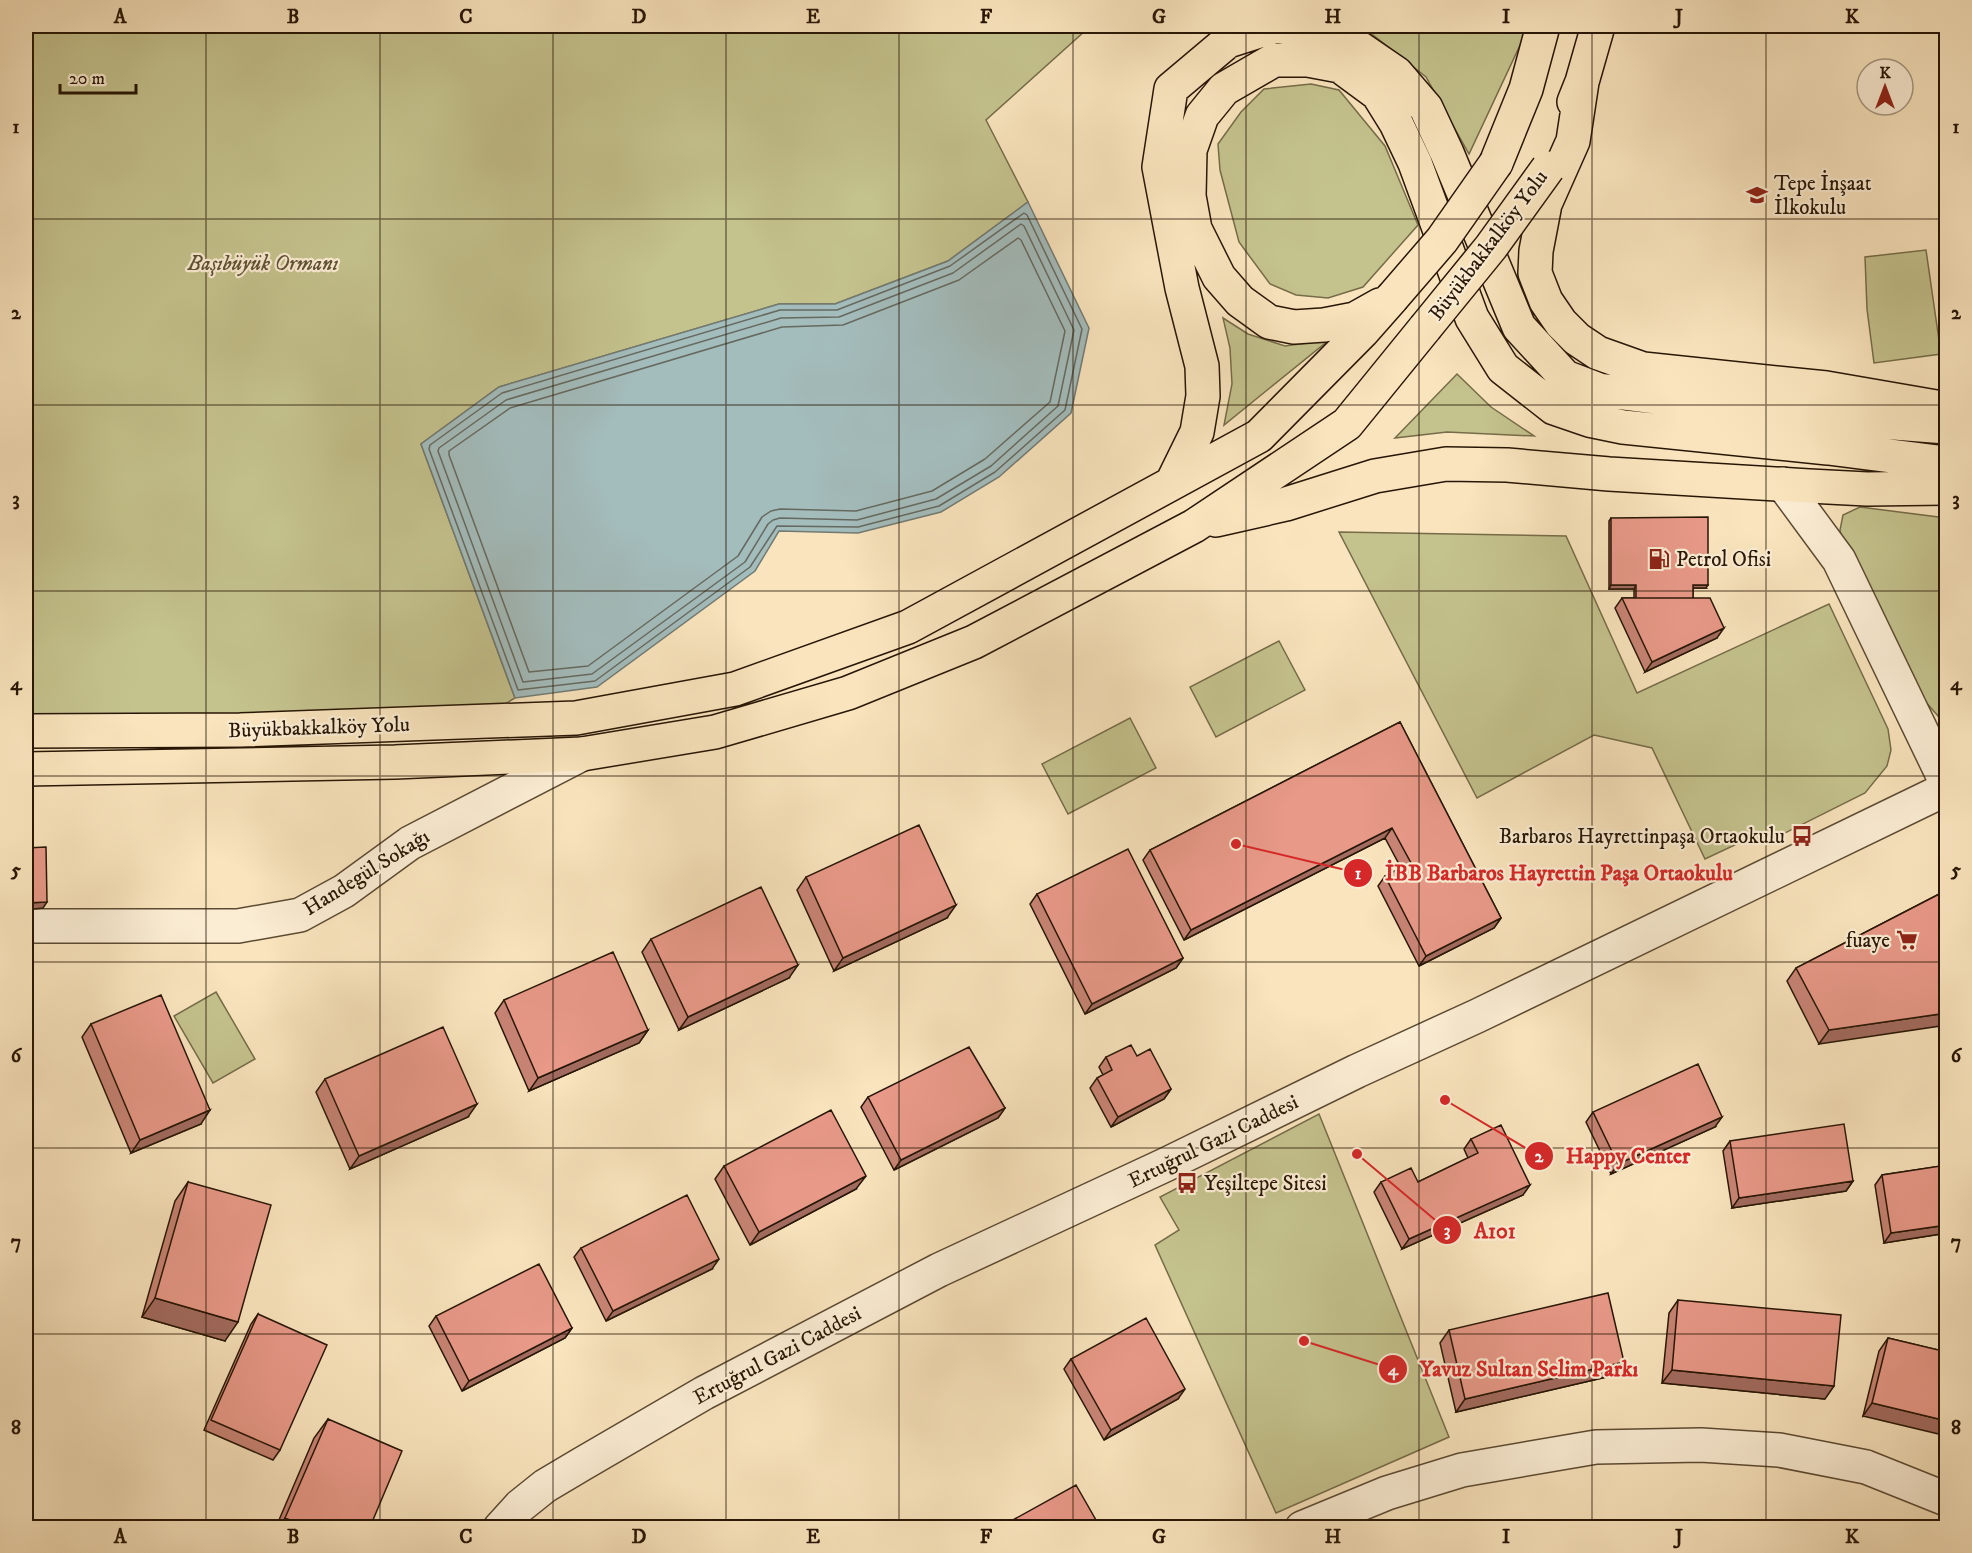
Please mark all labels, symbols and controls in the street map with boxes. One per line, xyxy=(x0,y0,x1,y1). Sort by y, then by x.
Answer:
text: A xyxy=(113,5,128,30)
text: B xyxy=(287,5,299,30)
text: C xyxy=(459,5,473,30)
text: D xyxy=(632,5,647,30)
text: E xyxy=(806,5,820,30)
text: F xyxy=(980,5,993,30)
text: G xyxy=(1152,5,1166,30)
text: H xyxy=(1325,5,1342,30)
text: I xyxy=(1502,5,1510,30)
text: J xyxy=(1673,5,1683,30)
text: K xyxy=(1845,5,1860,30)
scale bar xyxy=(60,57,136,95)
north arrow xyxy=(1855,57,1915,117)
text: K xyxy=(1879,63,1891,83)
text: 20 m xyxy=(69,68,105,90)
text: 1 xyxy=(12,115,20,140)
text: 1 xyxy=(1952,115,1960,140)
street label: Büyükbakkalköy Yolu xyxy=(1424,165,1554,326)
place label: Tepe İnşaat İlkokulu xyxy=(1774,170,1872,221)
school or university icon: Tepe İnşaat İlkokulu xyxy=(1745,183,1769,207)
park label: Başıbüyük Ormanı xyxy=(187,251,339,277)
text: 2 xyxy=(11,301,22,326)
text: 2 xyxy=(1951,301,1962,326)
text: 3 xyxy=(12,487,20,512)
text: 3 xyxy=(1952,487,1960,512)
fuel station icon: Petrol Ofisi xyxy=(1647,547,1671,571)
place label: Petrol Ofisi xyxy=(1676,547,1771,573)
text: 4 xyxy=(10,672,23,697)
text: 4 xyxy=(1950,672,1963,697)
street label: Büyükbakkalköy Yolu xyxy=(228,712,410,744)
street label: Handegül Sokağı xyxy=(299,824,434,922)
place label: Barbaros Hayrettinpaşa Ortaokulu xyxy=(1499,824,1785,850)
bus stop icon: Barbaros Hayrettinpaşa Ortaokulu xyxy=(1790,824,1814,848)
callout: İBB Barbaros Hayrettin Paşa Ortaokulu xyxy=(1343,853,1745,893)
text: 5 xyxy=(10,858,21,883)
text: 5 xyxy=(1950,858,1961,883)
text: İBB Barbaros Hayrettin Paşa Ortaokulu xyxy=(1385,859,1733,887)
text: 1 xyxy=(1355,863,1362,885)
place label: fuaye xyxy=(1846,928,1890,954)
supermarket icon: fuaye xyxy=(1895,928,1919,952)
text: 6 xyxy=(11,1044,23,1069)
text: 6 xyxy=(1951,1044,1963,1069)
street label: Ertuğrul Gazi Caddesi xyxy=(1124,1089,1303,1194)
callout: Happy Center xyxy=(1524,1136,1703,1176)
text: Happy Center xyxy=(1566,1143,1691,1170)
text: 2 xyxy=(1535,1146,1545,1168)
bus stop icon: Yeşiltepe Sitesi xyxy=(1175,1171,1199,1195)
place label: Yeşiltepe Sitesi xyxy=(1204,1171,1327,1197)
callout: A101 xyxy=(1432,1210,1528,1250)
text: A101 xyxy=(1473,1218,1516,1245)
text: 3 xyxy=(1444,1220,1451,1242)
text: 7 xyxy=(11,1230,21,1255)
text: 7 xyxy=(1951,1230,1961,1255)
street label: Ertuğrul Gazi Caddesi xyxy=(689,1301,866,1411)
callout: Yavuz Sultan Selim Parkı xyxy=(1378,1349,1650,1389)
text: Yavuz Sultan Selim Parkı xyxy=(1419,1356,1639,1383)
text: 4 xyxy=(1387,1359,1399,1381)
text: 8 xyxy=(11,1416,21,1441)
text: 8 xyxy=(1951,1416,1961,1441)
text: A xyxy=(113,1525,128,1550)
text: B xyxy=(287,1525,299,1550)
text: C xyxy=(459,1525,473,1550)
text: D xyxy=(632,1525,647,1550)
text: E xyxy=(806,1525,820,1550)
text: F xyxy=(980,1525,993,1550)
text: G xyxy=(1152,1525,1166,1550)
text: H xyxy=(1325,1525,1342,1550)
text: I xyxy=(1502,1525,1510,1550)
text: J xyxy=(1673,1525,1683,1550)
text: K xyxy=(1845,1525,1860,1550)

